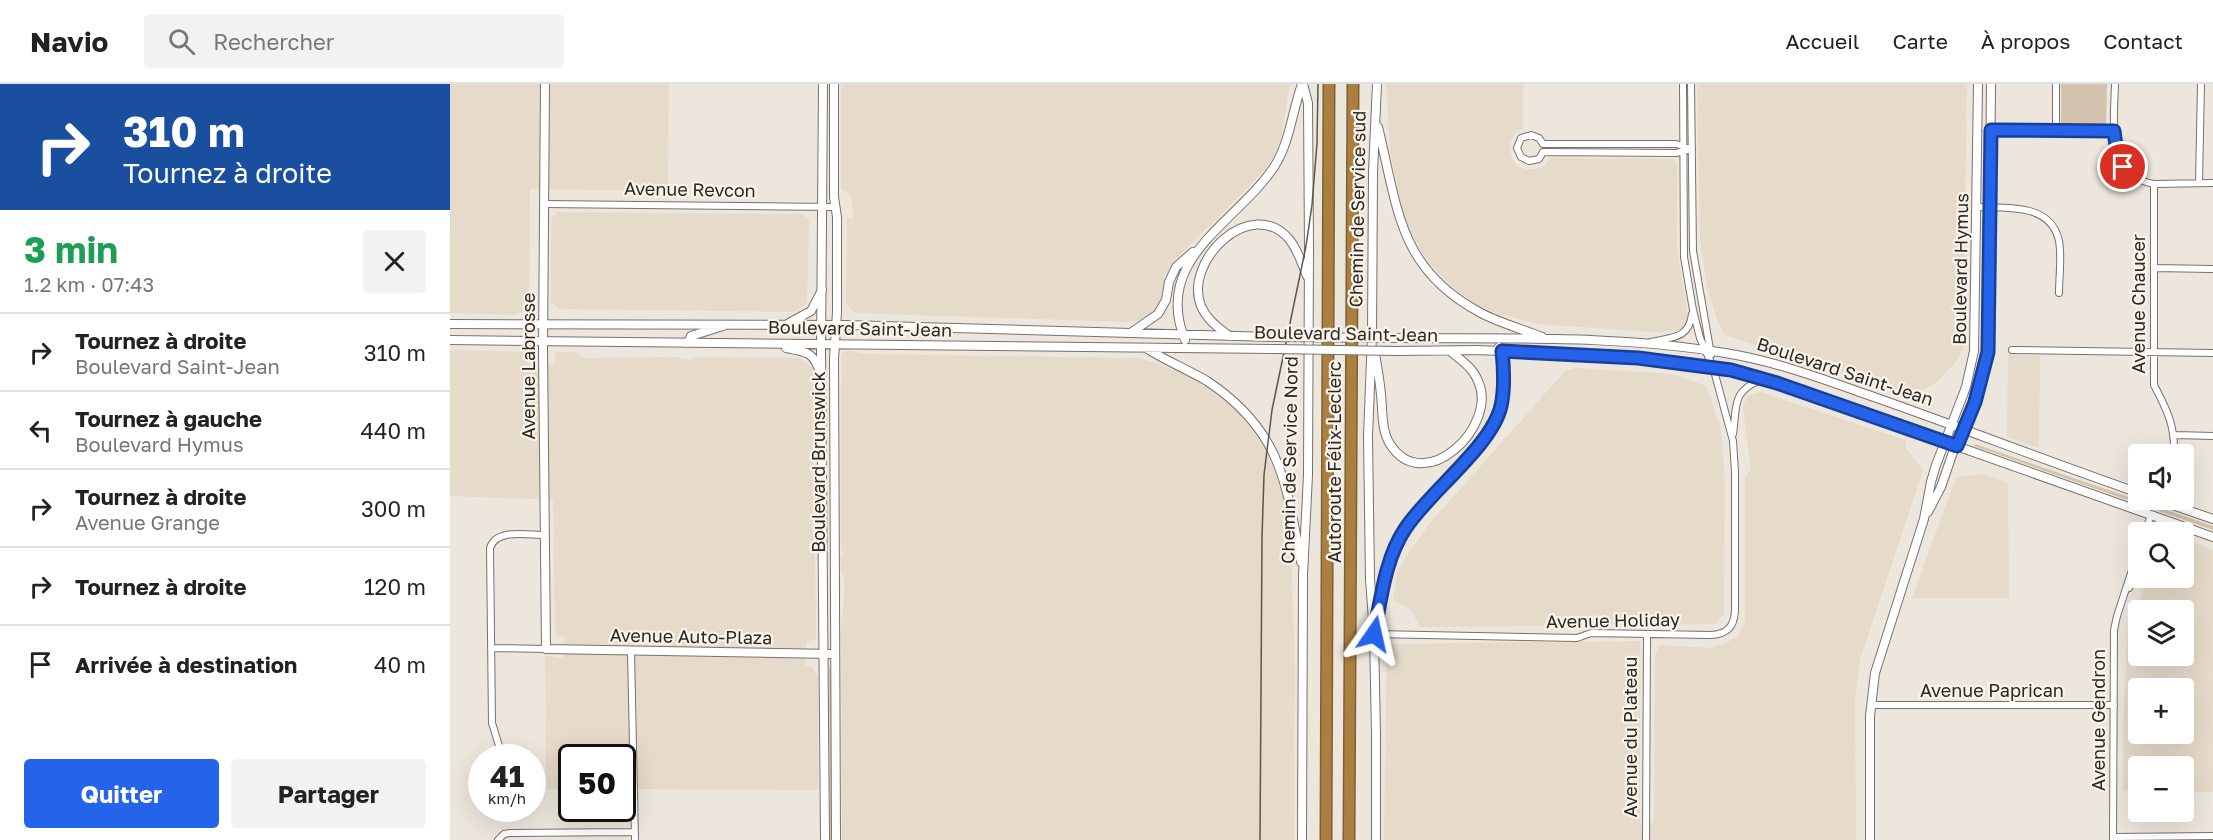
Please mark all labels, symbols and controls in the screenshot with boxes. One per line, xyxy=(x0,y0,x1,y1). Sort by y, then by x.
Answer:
search box xyxy=(144,14,564,68)
text: Navio xyxy=(30,25,108,58)
icon: search xyxy=(165,25,198,58)
text: Rechercher xyxy=(213,28,334,55)
text: Accueil xyxy=(1786,28,1859,54)
text: Carte xyxy=(1892,28,1948,54)
text: À propos xyxy=(1981,28,2070,54)
text: Contact xyxy=(2103,28,2183,54)
text: 310 m xyxy=(123,106,245,156)
icon: right xyxy=(24,108,102,186)
street label: Chemin de Service sud xyxy=(1344,110,1370,308)
pin xyxy=(2097,141,2148,192)
icon: arrive xyxy=(2106,150,2139,183)
text: Tournez à droite xyxy=(123,157,332,189)
street label: Avenue Revcon xyxy=(624,177,756,201)
street label: Boulevard Hymus xyxy=(1948,193,1972,345)
text: 3 min xyxy=(24,228,118,271)
button: close xyxy=(363,230,426,293)
street label: Avenue Chaucer xyxy=(2127,234,2149,374)
text: 1.2 km · 07:43 xyxy=(24,272,154,296)
street label: Avenue Labrosse xyxy=(517,293,539,439)
street label: Boulevard Saint-Jean xyxy=(768,315,952,341)
street label: Boulevard Saint-Jean xyxy=(1254,320,1438,346)
text: Tournez à droite xyxy=(75,327,246,354)
street label: Boulevard Saint-Jean xyxy=(1754,332,1936,410)
icon: right xyxy=(24,336,57,369)
text: 310 m xyxy=(364,339,426,366)
text: Boulevard Saint-Jean xyxy=(75,354,280,378)
street label: Chemin de Service Nord xyxy=(1276,356,1302,564)
street label: Autoroute Félix-Leclerc xyxy=(1323,361,1345,563)
street label: Boulevard Brunswick xyxy=(807,371,829,553)
text: Tournez à gauche xyxy=(75,405,262,432)
icon: left xyxy=(24,414,57,447)
text: 440 m xyxy=(361,417,426,444)
text: Boulevard Hymus xyxy=(75,432,244,456)
map controls xyxy=(2128,444,2194,822)
button: sound xyxy=(2128,444,2194,510)
text: Tournez à droite xyxy=(75,483,246,510)
icon: right xyxy=(24,492,57,525)
text: 300 m xyxy=(361,495,426,522)
text: Avenue Grange xyxy=(75,510,220,534)
button: search xyxy=(2128,522,2194,588)
icon: right xyxy=(24,570,57,603)
text: Tournez à droite xyxy=(75,573,246,600)
text: 120 m xyxy=(364,573,426,600)
button: layers xyxy=(2128,600,2194,666)
position arrow xyxy=(1342,602,1406,666)
street label: Avenue Holiday xyxy=(1546,608,1680,632)
street label: Avenue Auto-Plaza xyxy=(610,624,772,648)
icon: arrive xyxy=(24,648,57,681)
street label: Avenue Gendron xyxy=(2087,649,2109,791)
text: Arrivée à destination xyxy=(75,651,297,678)
text: 40 m xyxy=(374,651,426,678)
street label: Avenue du Plateau xyxy=(1619,657,1641,817)
button: + xyxy=(2128,678,2194,744)
street label: Avenue Paprican xyxy=(1920,679,2064,701)
speed limit sign: 50 xyxy=(558,744,636,822)
button: − xyxy=(2128,756,2194,822)
text: 41 xyxy=(490,758,524,794)
button: Quitter xyxy=(24,759,219,828)
button: Partager xyxy=(231,759,426,828)
text: km/h xyxy=(488,789,526,807)

